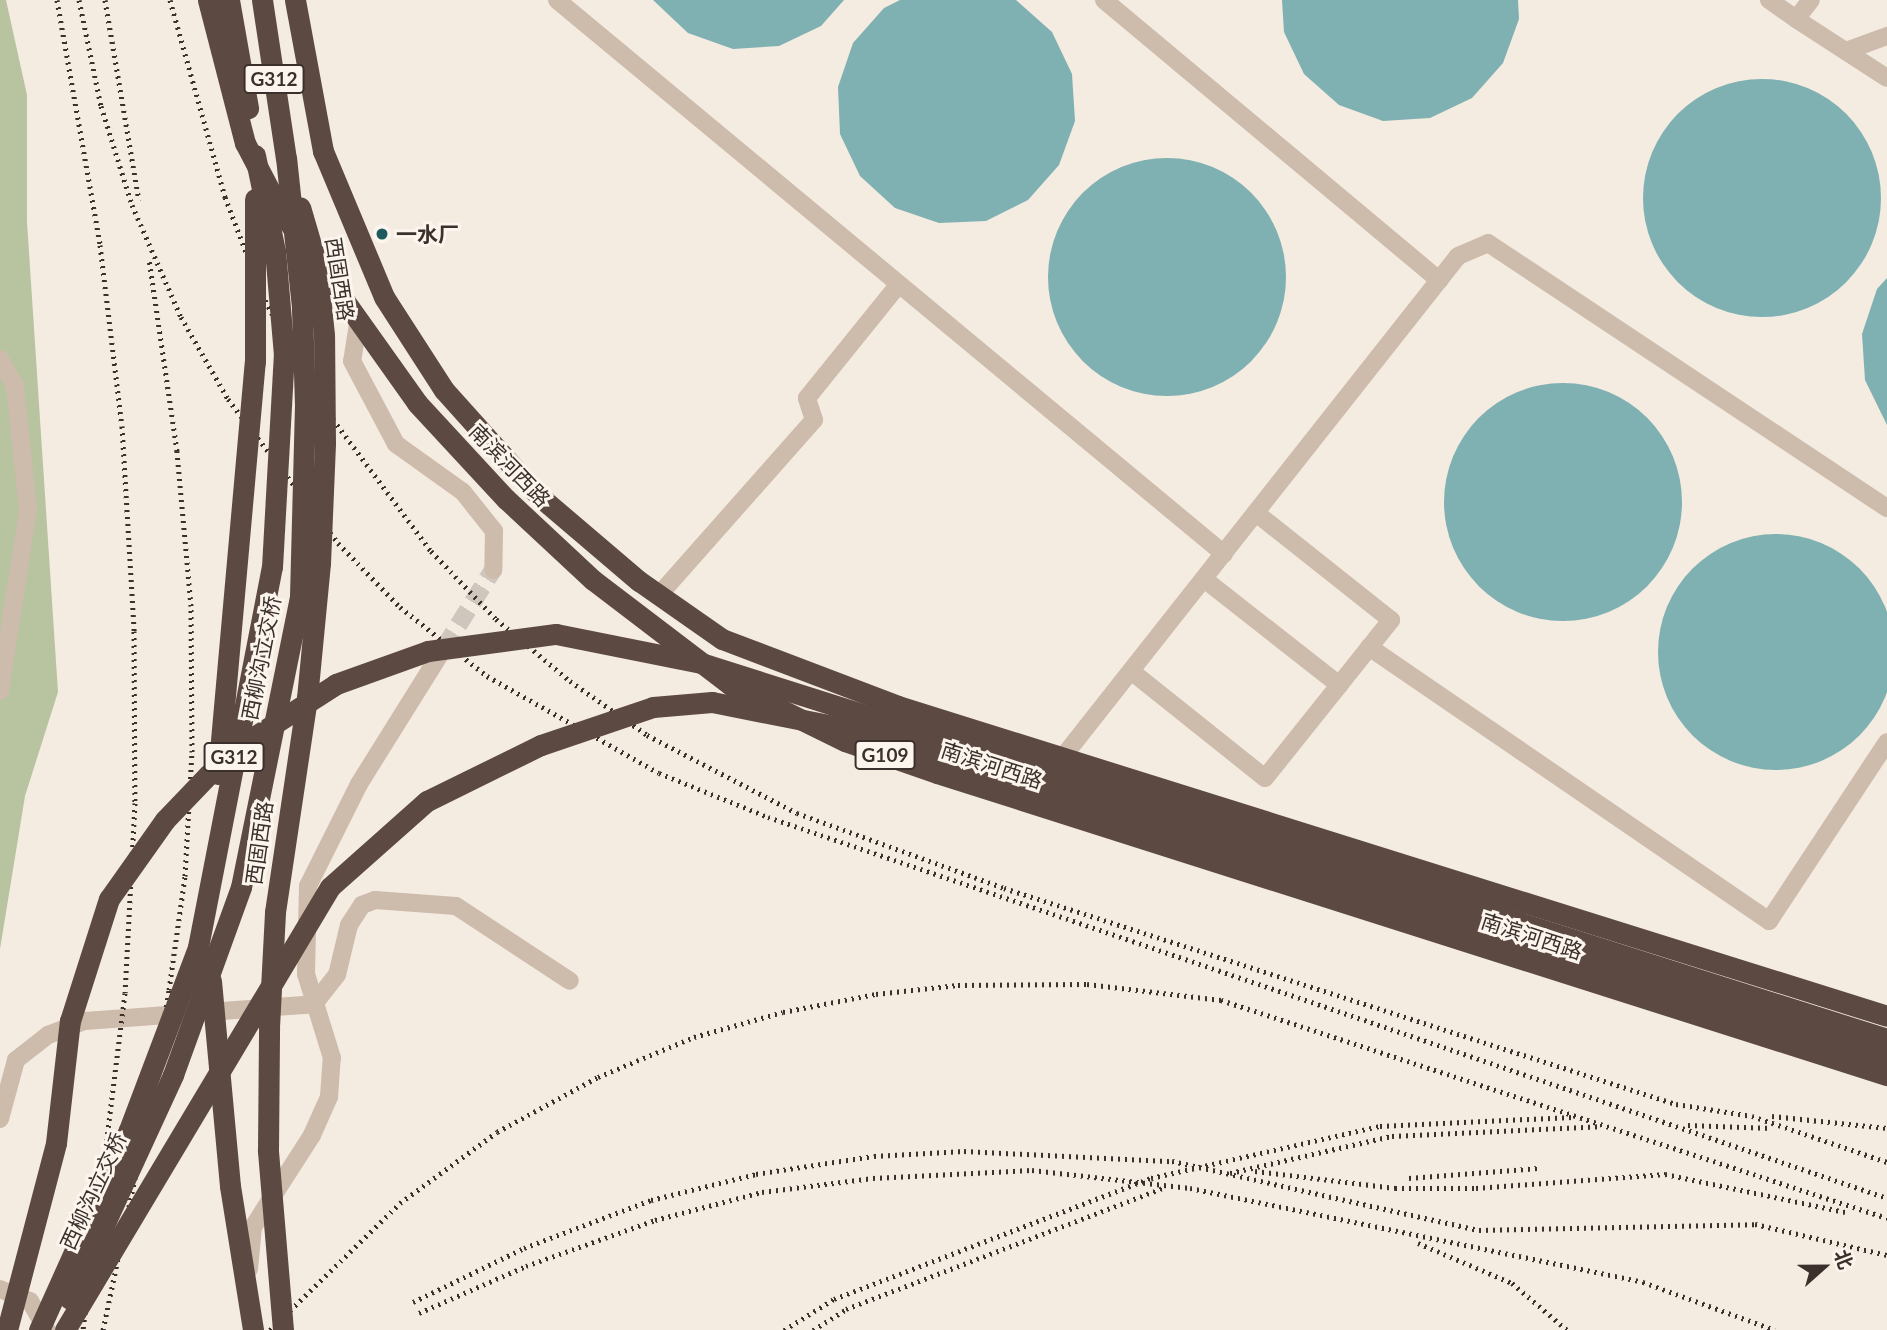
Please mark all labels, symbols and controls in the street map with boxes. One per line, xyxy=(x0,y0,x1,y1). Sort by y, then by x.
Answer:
road number: G312 xyxy=(243,64,306,94)
place label: 一水厂 xyxy=(396,221,459,247)
marker: 一水厂 xyxy=(374,226,390,242)
street label: 西固西路 xyxy=(321,236,359,322)
street label: 南滨河西路 xyxy=(464,418,556,512)
street label: 西柳沟立交桥 xyxy=(237,594,285,722)
street label: 南滨河西路 xyxy=(938,737,1046,793)
road number: G109 xyxy=(854,740,917,770)
road number: G312 xyxy=(202,742,266,772)
street label: 西固西路 xyxy=(241,800,277,886)
street label: 南滨河西路 xyxy=(1478,908,1586,964)
street label: 西柳沟立交桥 xyxy=(55,1129,131,1253)
north arrow xyxy=(1789,1232,1859,1302)
text: 北 xyxy=(1830,1246,1858,1272)

